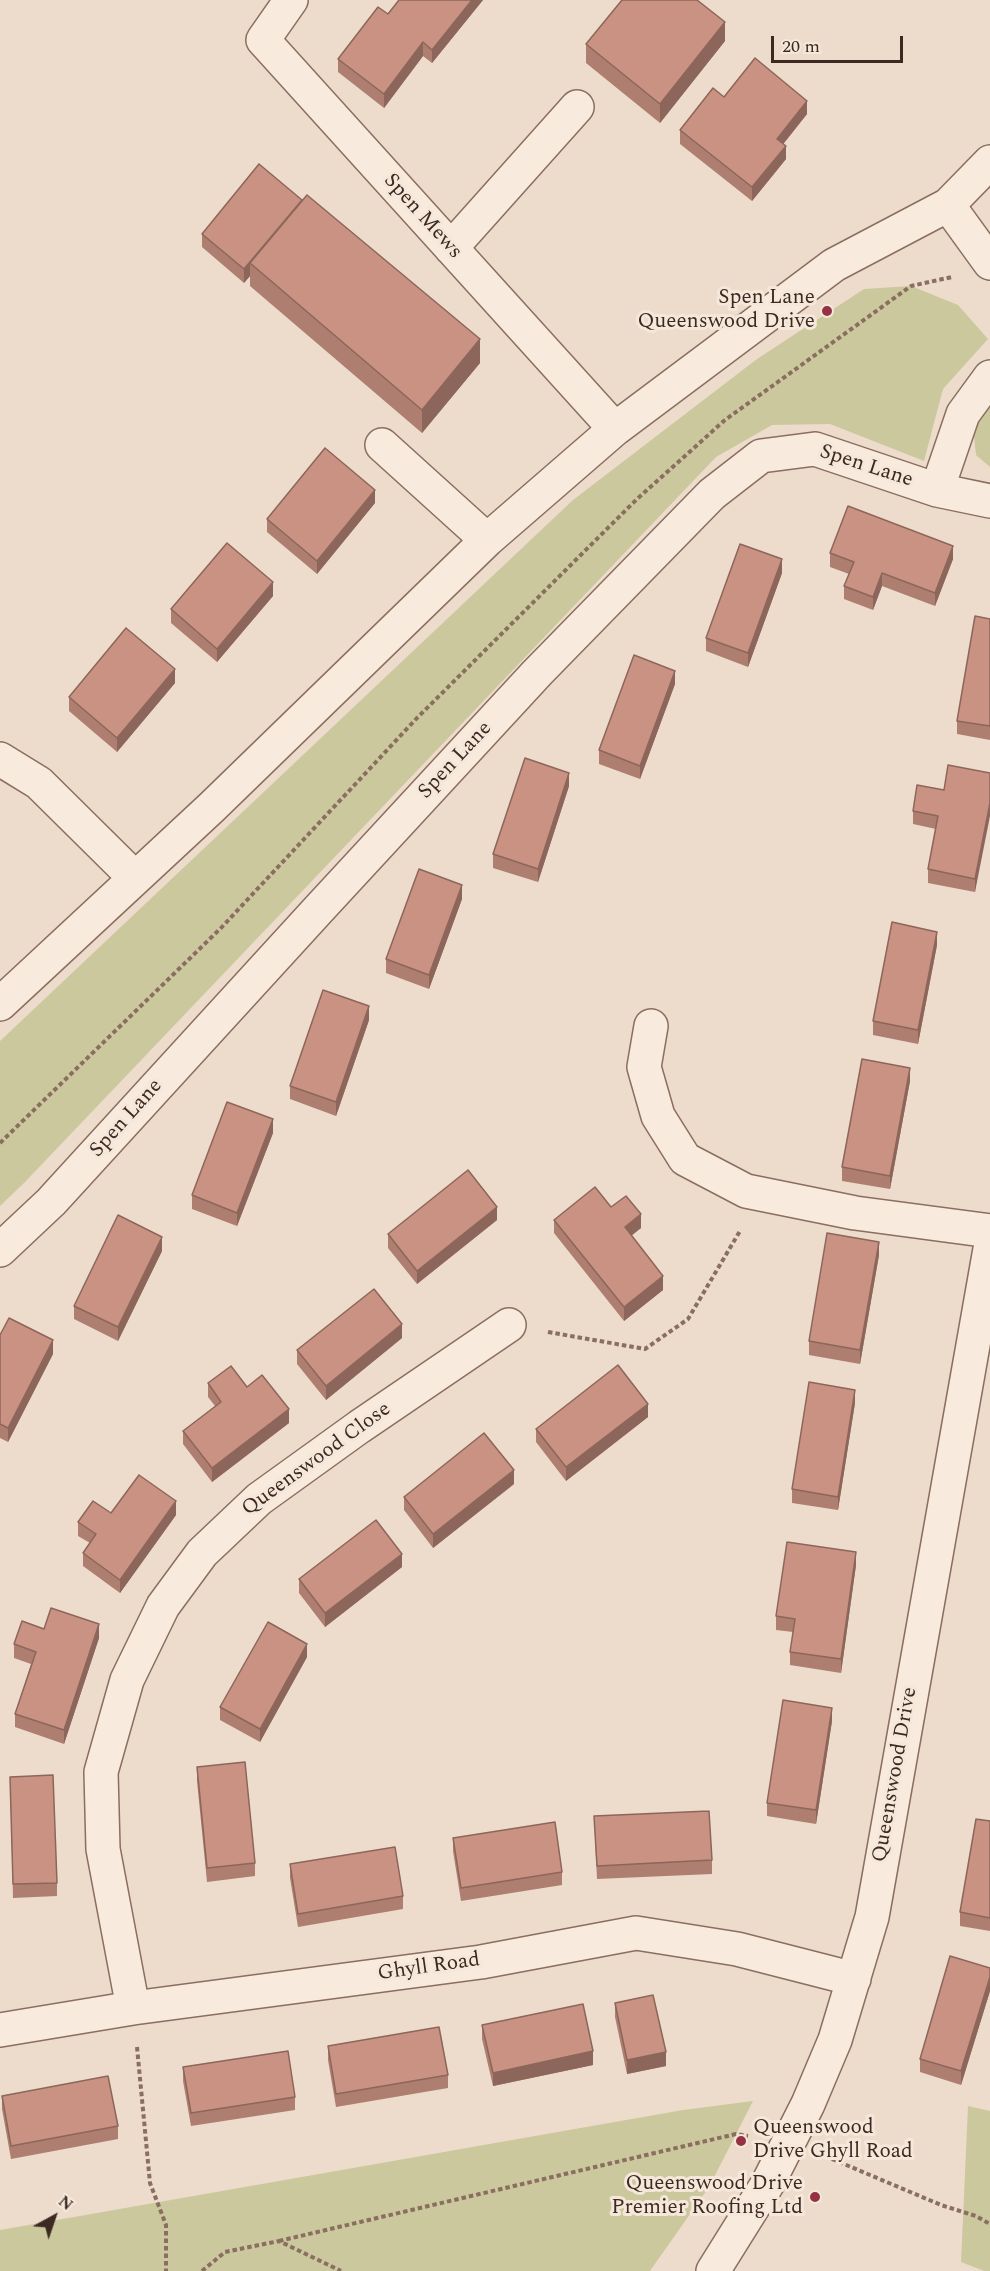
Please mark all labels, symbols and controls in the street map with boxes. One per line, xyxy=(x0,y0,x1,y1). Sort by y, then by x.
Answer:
scale bar xyxy=(774,24,906,62)
text: 20 m xyxy=(782,33,820,60)
street label: Spen Mews xyxy=(377,169,467,265)
place label: Spen Lane Queenswood Drive xyxy=(638,286,815,336)
marker: Spen Lane Queenswood Drive xyxy=(820,304,834,318)
street label: Spen Lane xyxy=(816,440,916,494)
street label: Spen Lane xyxy=(414,717,498,805)
street label: Spen Lane xyxy=(85,1075,169,1163)
street label: Queenswood Close xyxy=(238,1397,396,1523)
street label: Queenswood Drive xyxy=(868,1685,924,1865)
street label: Ghyll Road xyxy=(376,1948,482,1988)
place label: Queenswood Drive Ghyll Road xyxy=(753,2116,913,2166)
marker: Queenswood Drive Ghyll Road xyxy=(734,2134,748,2148)
place label: Queenswood Drive Premier Roofing Ltd xyxy=(611,2172,803,2222)
north arrow xyxy=(24,2187,84,2247)
text: N xyxy=(53,2190,78,2217)
marker: Queenswood Drive Premier Roofing Ltd xyxy=(808,2190,822,2204)

